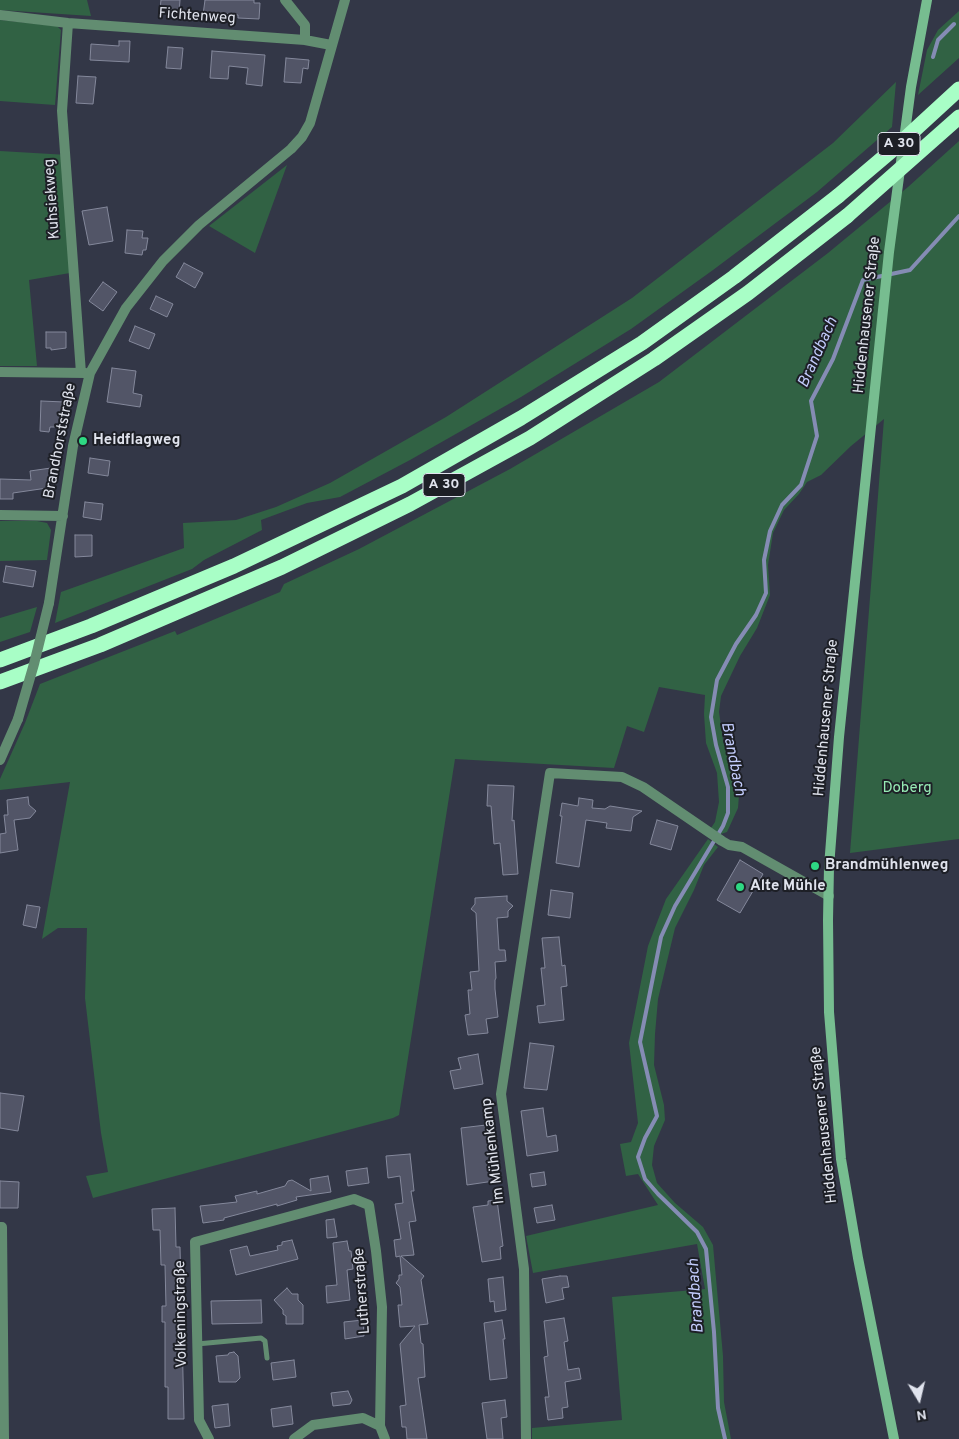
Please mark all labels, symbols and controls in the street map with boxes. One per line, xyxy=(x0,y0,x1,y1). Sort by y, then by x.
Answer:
street label: Fichtenweg xyxy=(158,5,236,29)
road number: A 30 xyxy=(878,132,920,156)
street label: Kuhsiekweg xyxy=(41,158,65,240)
street label: Hiddenhausener Straße xyxy=(851,236,885,394)
water label: Brandbach xyxy=(795,315,843,391)
street label: Brandhorststraße xyxy=(41,382,81,500)
place label: Heidflagweg xyxy=(93,432,180,450)
marker: Heidflagweg xyxy=(77,435,89,447)
road number: A 30 xyxy=(423,474,465,496)
street label: Hiddenhausener Straße xyxy=(811,639,843,797)
water label: Brandbach xyxy=(715,720,749,798)
park label: Doberg xyxy=(882,780,932,798)
place label: Brandmühlenweg xyxy=(825,857,948,875)
marker: Brandmühlenweg xyxy=(809,860,821,872)
place label: Alte Mühle xyxy=(750,878,826,896)
marker: Alte Mühle xyxy=(734,881,746,893)
street label: Hiddenhausener Straße xyxy=(808,1046,842,1204)
street label: Im Mühlenkamp xyxy=(479,1097,509,1205)
street label: Lutherstraße xyxy=(351,1247,375,1335)
water label: Brandbach xyxy=(685,1258,709,1334)
street label: Volkeningstraße xyxy=(172,1260,192,1368)
north arrow xyxy=(894,1374,944,1424)
text: N xyxy=(915,1405,928,1423)

